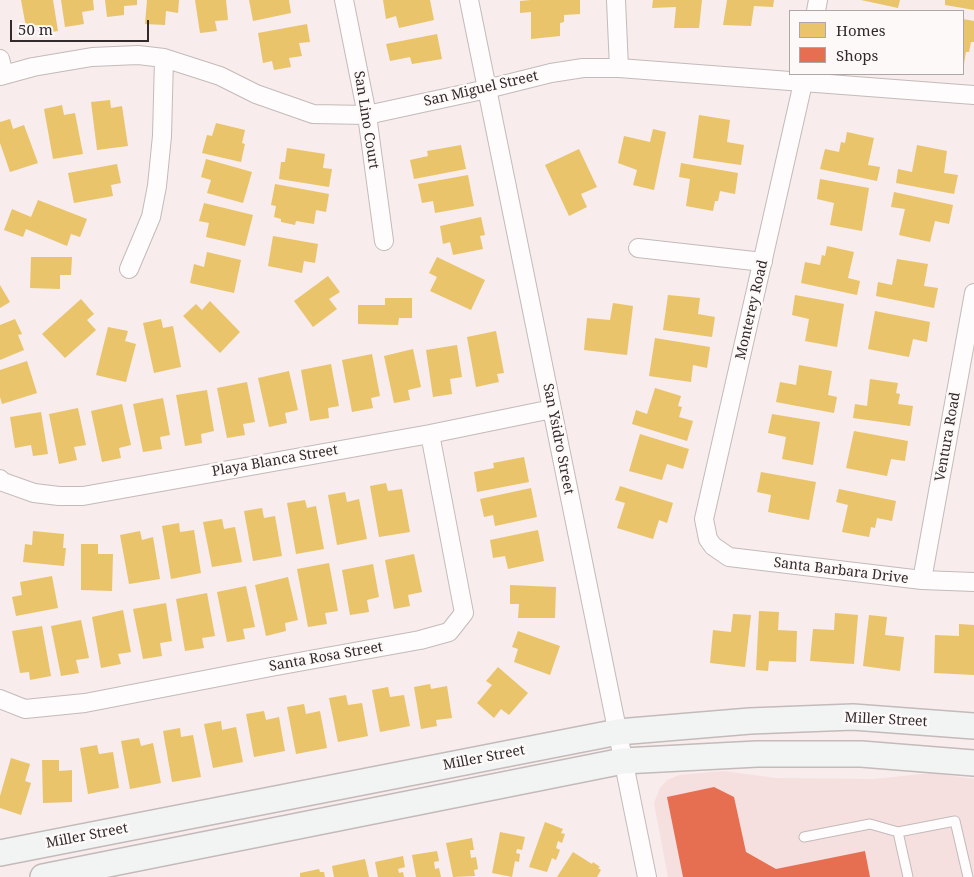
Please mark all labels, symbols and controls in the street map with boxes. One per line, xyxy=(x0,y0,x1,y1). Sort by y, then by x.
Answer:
scale bar xyxy=(12,10,151,42)
legend xyxy=(789,10,964,75)
text: 50 m xyxy=(18,19,53,39)
text: Homes xyxy=(836,20,886,40)
text: Shops xyxy=(836,45,878,65)
street label: San Miguel Street xyxy=(422,68,540,110)
street label: San Lino Court xyxy=(350,70,382,170)
street label: Monterey Road xyxy=(732,258,772,362)
street label: San Ysidro Street xyxy=(539,382,577,496)
street label: Ventura Road xyxy=(932,391,964,483)
street label: Playa Blanca Street xyxy=(211,442,339,480)
street label: Santa Barbara Drive xyxy=(773,554,909,588)
street label: Santa Rosa Street xyxy=(268,639,384,675)
street label: Miller Street xyxy=(844,709,928,731)
street label: Miller Street xyxy=(442,742,526,774)
street label: Miller Street xyxy=(45,820,129,852)

